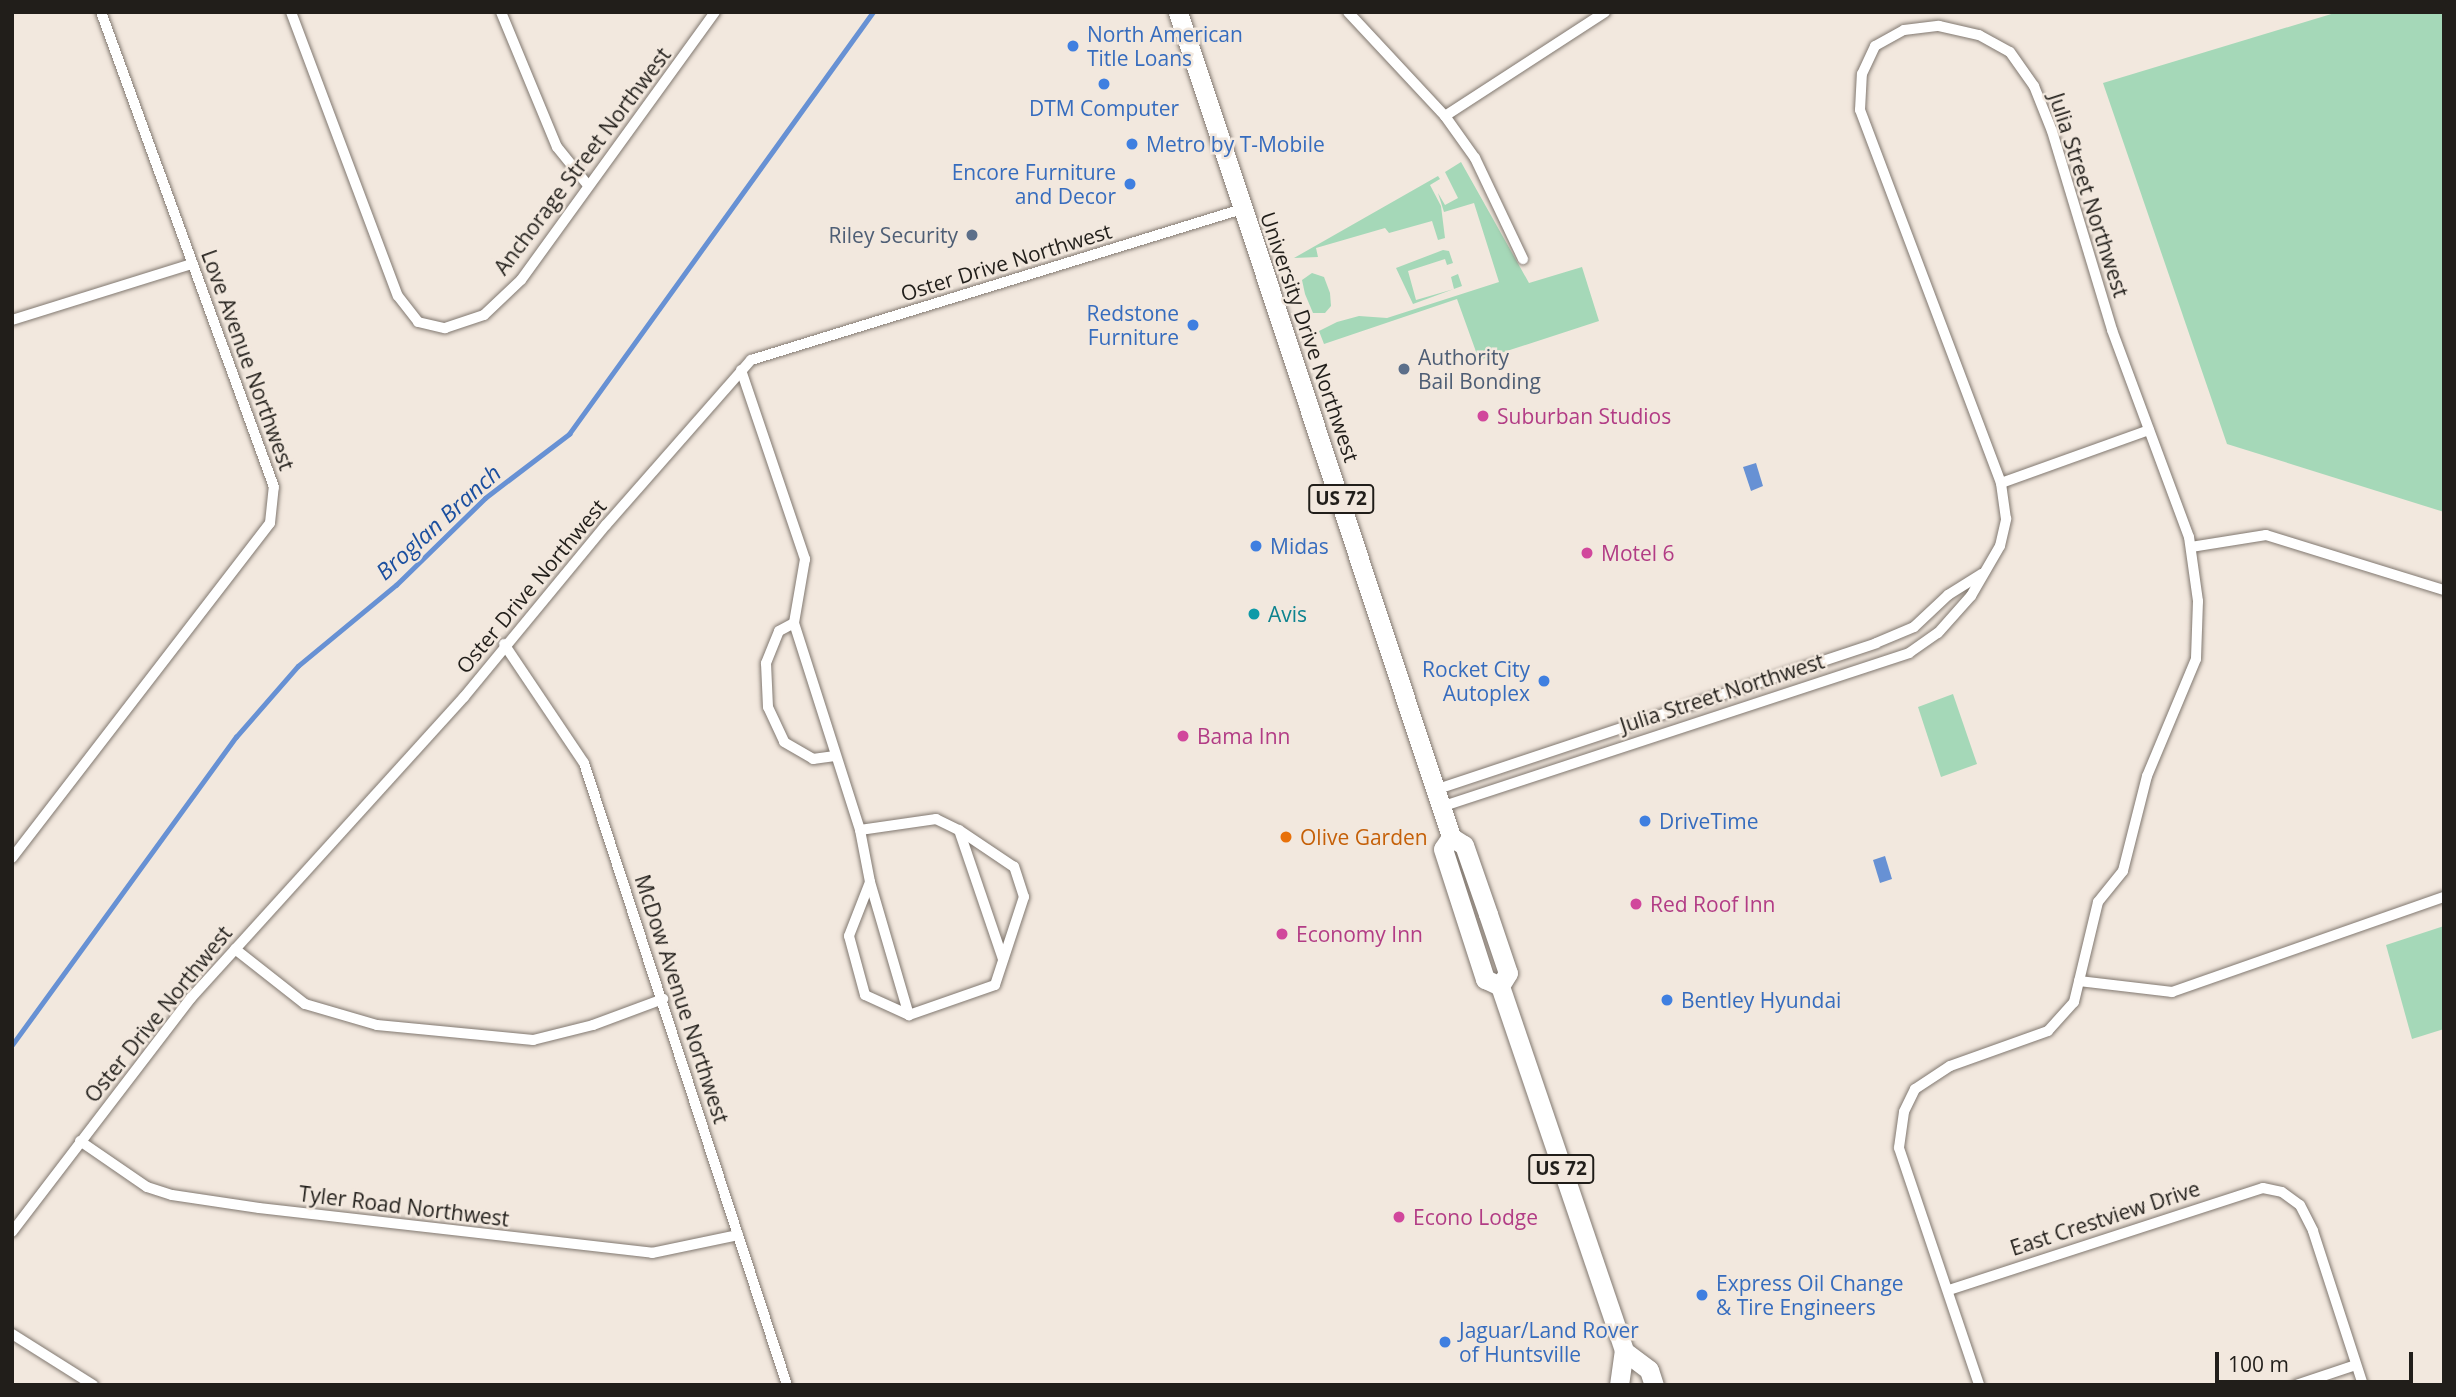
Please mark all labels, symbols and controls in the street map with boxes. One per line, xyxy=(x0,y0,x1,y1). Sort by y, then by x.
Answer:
place label: North American Title Loans xyxy=(1087,21,1243,71)
marker: North American Title Loans xyxy=(1065,38,1081,54)
street label: Anchorage Street Northwest xyxy=(488,43,676,279)
marker: DTM Computer xyxy=(1096,76,1112,92)
street label: Julia Street Northwest xyxy=(2044,90,2134,300)
place label: DTM Computer xyxy=(1029,95,1179,121)
place label: Metro by T-Mobile xyxy=(1146,131,1325,157)
marker: Metro by T-Mobile xyxy=(1124,136,1140,152)
place label: Encore Furniture and Decor xyxy=(952,159,1116,209)
marker: Encore Furniture and Decor xyxy=(1122,176,1138,192)
street label: University Drive Northwest xyxy=(1255,209,1365,465)
street label: Oster Drive Northwest xyxy=(897,218,1115,306)
place label: Riley Security xyxy=(829,222,958,248)
marker: Riley Security xyxy=(964,227,980,243)
street label: Love Avenue Northwest xyxy=(196,246,300,474)
place label: Redstone Furniture xyxy=(1087,300,1179,350)
marker: Redstone Furniture xyxy=(1185,317,1201,333)
place label: Authority Bail Bonding xyxy=(1418,344,1541,394)
marker: Authority Bail Bonding xyxy=(1396,361,1412,377)
place label: Suburban Studios xyxy=(1497,403,1671,429)
marker: Suburban Studios xyxy=(1475,408,1491,424)
water label: Broglan Branch xyxy=(370,459,506,585)
road number: US 72 xyxy=(1308,484,1374,514)
street label: Oster Drive Northwest xyxy=(451,494,611,678)
place label: Midas xyxy=(1270,533,1329,559)
marker: Midas xyxy=(1248,538,1264,554)
place label: Motel 6 xyxy=(1601,540,1675,566)
marker: Motel 6 xyxy=(1579,545,1595,561)
place label: Avis xyxy=(1268,601,1307,627)
marker: Avis xyxy=(1246,606,1262,622)
street label: Julia Street Northwest xyxy=(1617,648,1827,738)
place label: Rocket City Autoplex xyxy=(1422,656,1530,706)
marker: Rocket City Autoplex xyxy=(1536,673,1552,689)
place label: Bama Inn xyxy=(1197,723,1290,749)
marker: Bama Inn xyxy=(1175,728,1191,744)
place label: DriveTime xyxy=(1659,808,1759,834)
marker: DriveTime xyxy=(1637,813,1653,829)
place label: Olive Garden xyxy=(1300,824,1428,850)
marker: Olive Garden xyxy=(1278,829,1294,845)
street label: McDow Avenue Northwest xyxy=(630,871,734,1127)
place label: Red Roof Inn xyxy=(1650,891,1775,917)
marker: Red Roof Inn xyxy=(1628,896,1644,912)
street label: Oster Drive Northwest xyxy=(79,921,237,1107)
place label: Economy Inn xyxy=(1296,921,1423,947)
marker: Economy Inn xyxy=(1274,926,1290,942)
place label: Bentley Hyundai xyxy=(1681,987,1841,1013)
marker: Bentley Hyundai xyxy=(1659,992,1675,1008)
road number: US 72 xyxy=(1528,1154,1594,1184)
street label: East Crestview Drive xyxy=(2007,1175,2203,1261)
street label: Tyler Road Northwest xyxy=(297,1181,511,1231)
place label: Econo Lodge xyxy=(1413,1204,1538,1230)
marker: Econo Lodge xyxy=(1391,1209,1407,1225)
place label: Express Oil Change & Tire Engineers xyxy=(1716,1270,1904,1320)
marker: Express Oil Change & Tire Engineers xyxy=(1694,1287,1710,1303)
place label: Jaguar/Land Rover of Huntsville xyxy=(1459,1317,1639,1367)
marker: Jaguar/Land Rover of Huntsville xyxy=(1437,1334,1453,1350)
scale bar xyxy=(2218,1338,2416,1382)
text: 100 m xyxy=(2228,1350,2289,1378)

